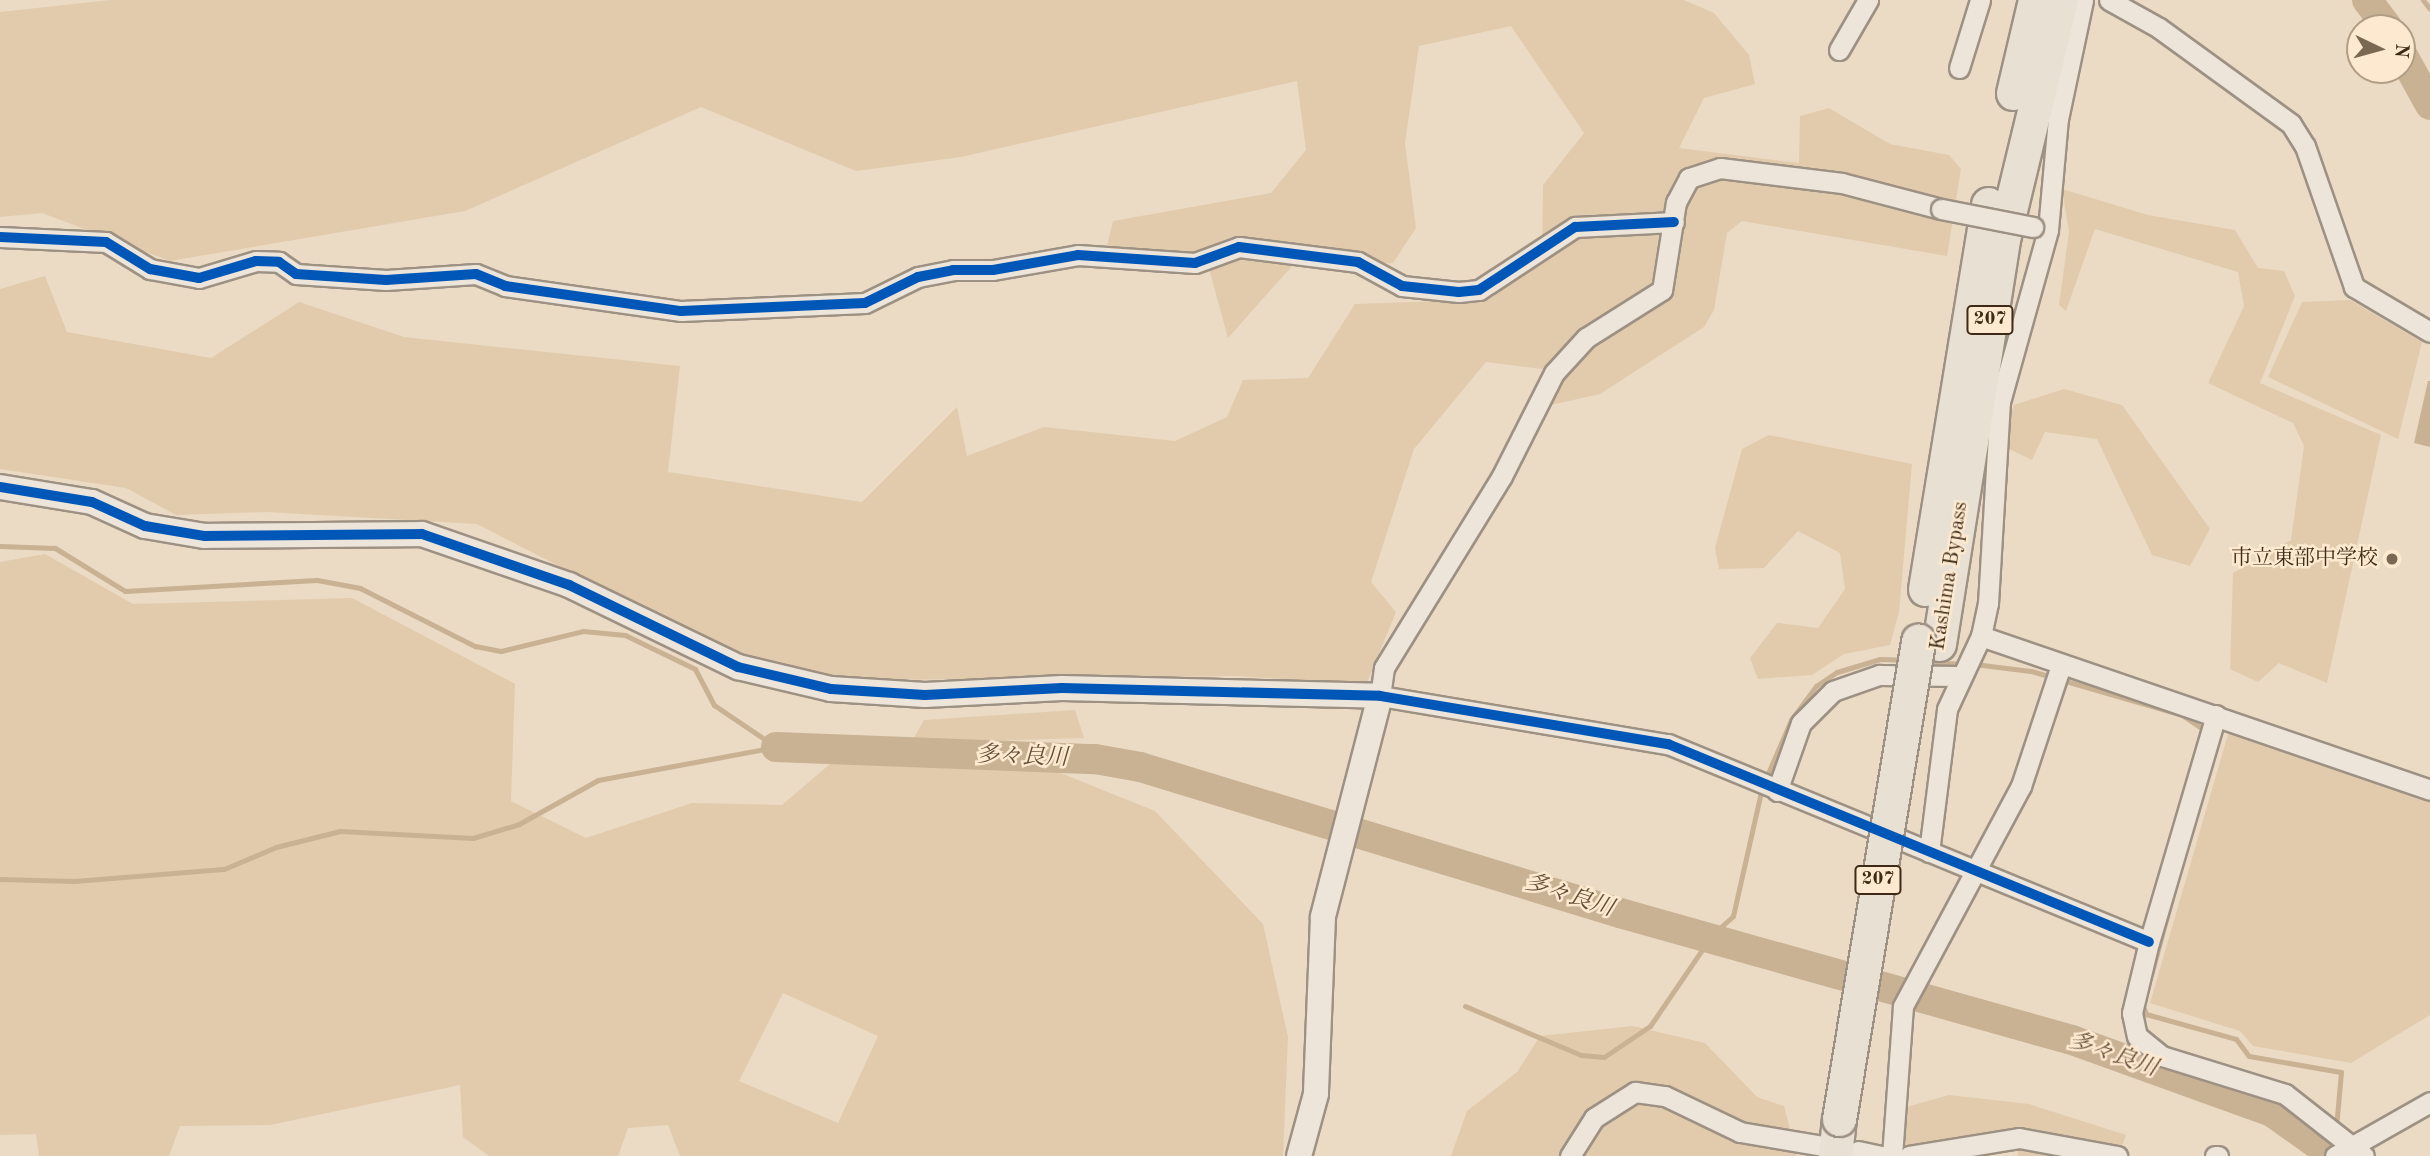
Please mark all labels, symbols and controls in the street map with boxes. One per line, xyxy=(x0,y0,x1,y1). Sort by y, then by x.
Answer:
north arrow xyxy=(2346,14,2416,84)
text: N xyxy=(2390,43,2411,59)
road number: 207 xyxy=(1966,304,2014,336)
street label: Kashima Bypass xyxy=(1926,500,1974,652)
place label: 市立東部中学校 xyxy=(2231,546,2378,572)
marker: 市立東部中学校 xyxy=(2384,551,2400,567)
water label: 多々良川 xyxy=(976,742,1068,772)
road number: 207 xyxy=(1854,864,1902,895)
water label: 多々良川 xyxy=(1521,869,1617,923)
water label: 多々良川 xyxy=(2065,1027,2161,1083)

